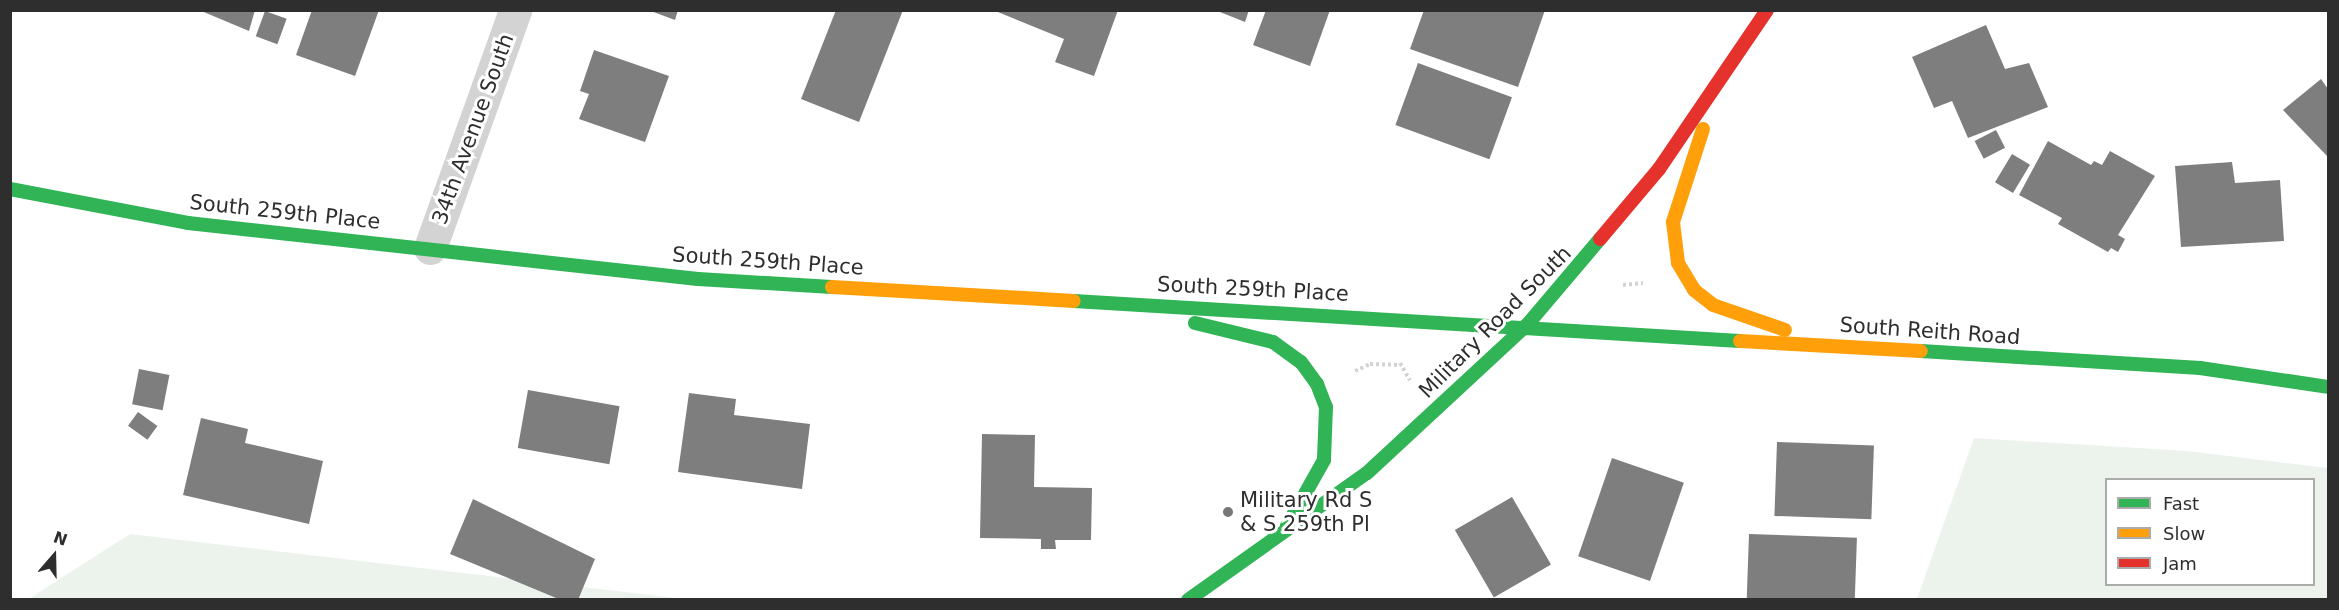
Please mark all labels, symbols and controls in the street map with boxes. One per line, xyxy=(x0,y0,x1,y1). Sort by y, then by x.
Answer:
street label: 34th Avenue South xyxy=(427,30,519,228)
street label: South 259th Place xyxy=(188,189,382,235)
street label: Military Road South xyxy=(1414,241,1576,403)
street label: South 259th Place xyxy=(671,242,865,280)
street label: South 259th Place xyxy=(1157,271,1349,307)
street label: South Reith Road xyxy=(1839,312,2021,350)
legend xyxy=(2105,478,2315,586)
place label: Military Rd S & S 259th Pl xyxy=(1240,487,1372,537)
text: Fast xyxy=(2163,493,2199,514)
marker: Military Rd S & S 259th Pl xyxy=(1221,505,1235,519)
text: Slow xyxy=(2163,523,2205,544)
north arrow xyxy=(24,526,84,586)
text: N xyxy=(51,527,70,550)
text: Jam xyxy=(2163,553,2197,574)

